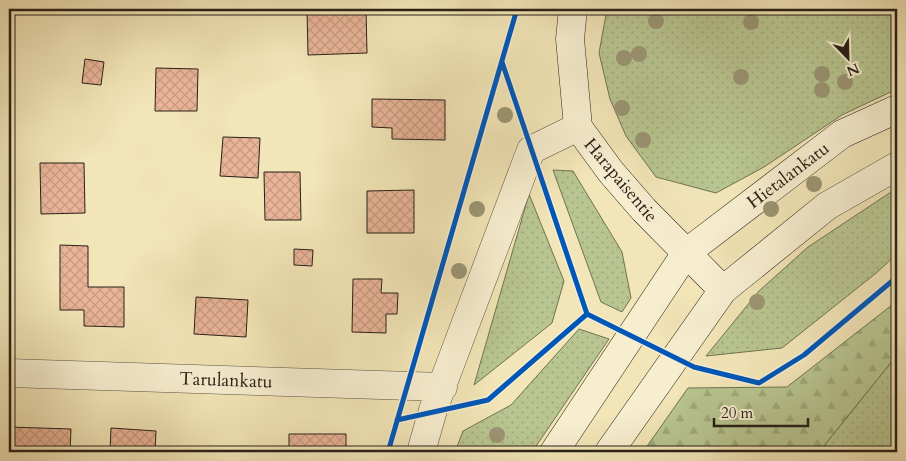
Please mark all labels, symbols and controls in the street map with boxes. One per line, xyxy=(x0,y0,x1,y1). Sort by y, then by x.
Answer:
north arrow xyxy=(824,32,874,82)
text: N xyxy=(844,58,862,81)
street label: Harapaisentie xyxy=(578,133,663,228)
street label: Hietalankatu xyxy=(742,136,835,215)
street label: Tarulankatu xyxy=(179,366,273,395)
scale bar xyxy=(714,396,807,428)
text: 20 m xyxy=(721,403,753,423)

